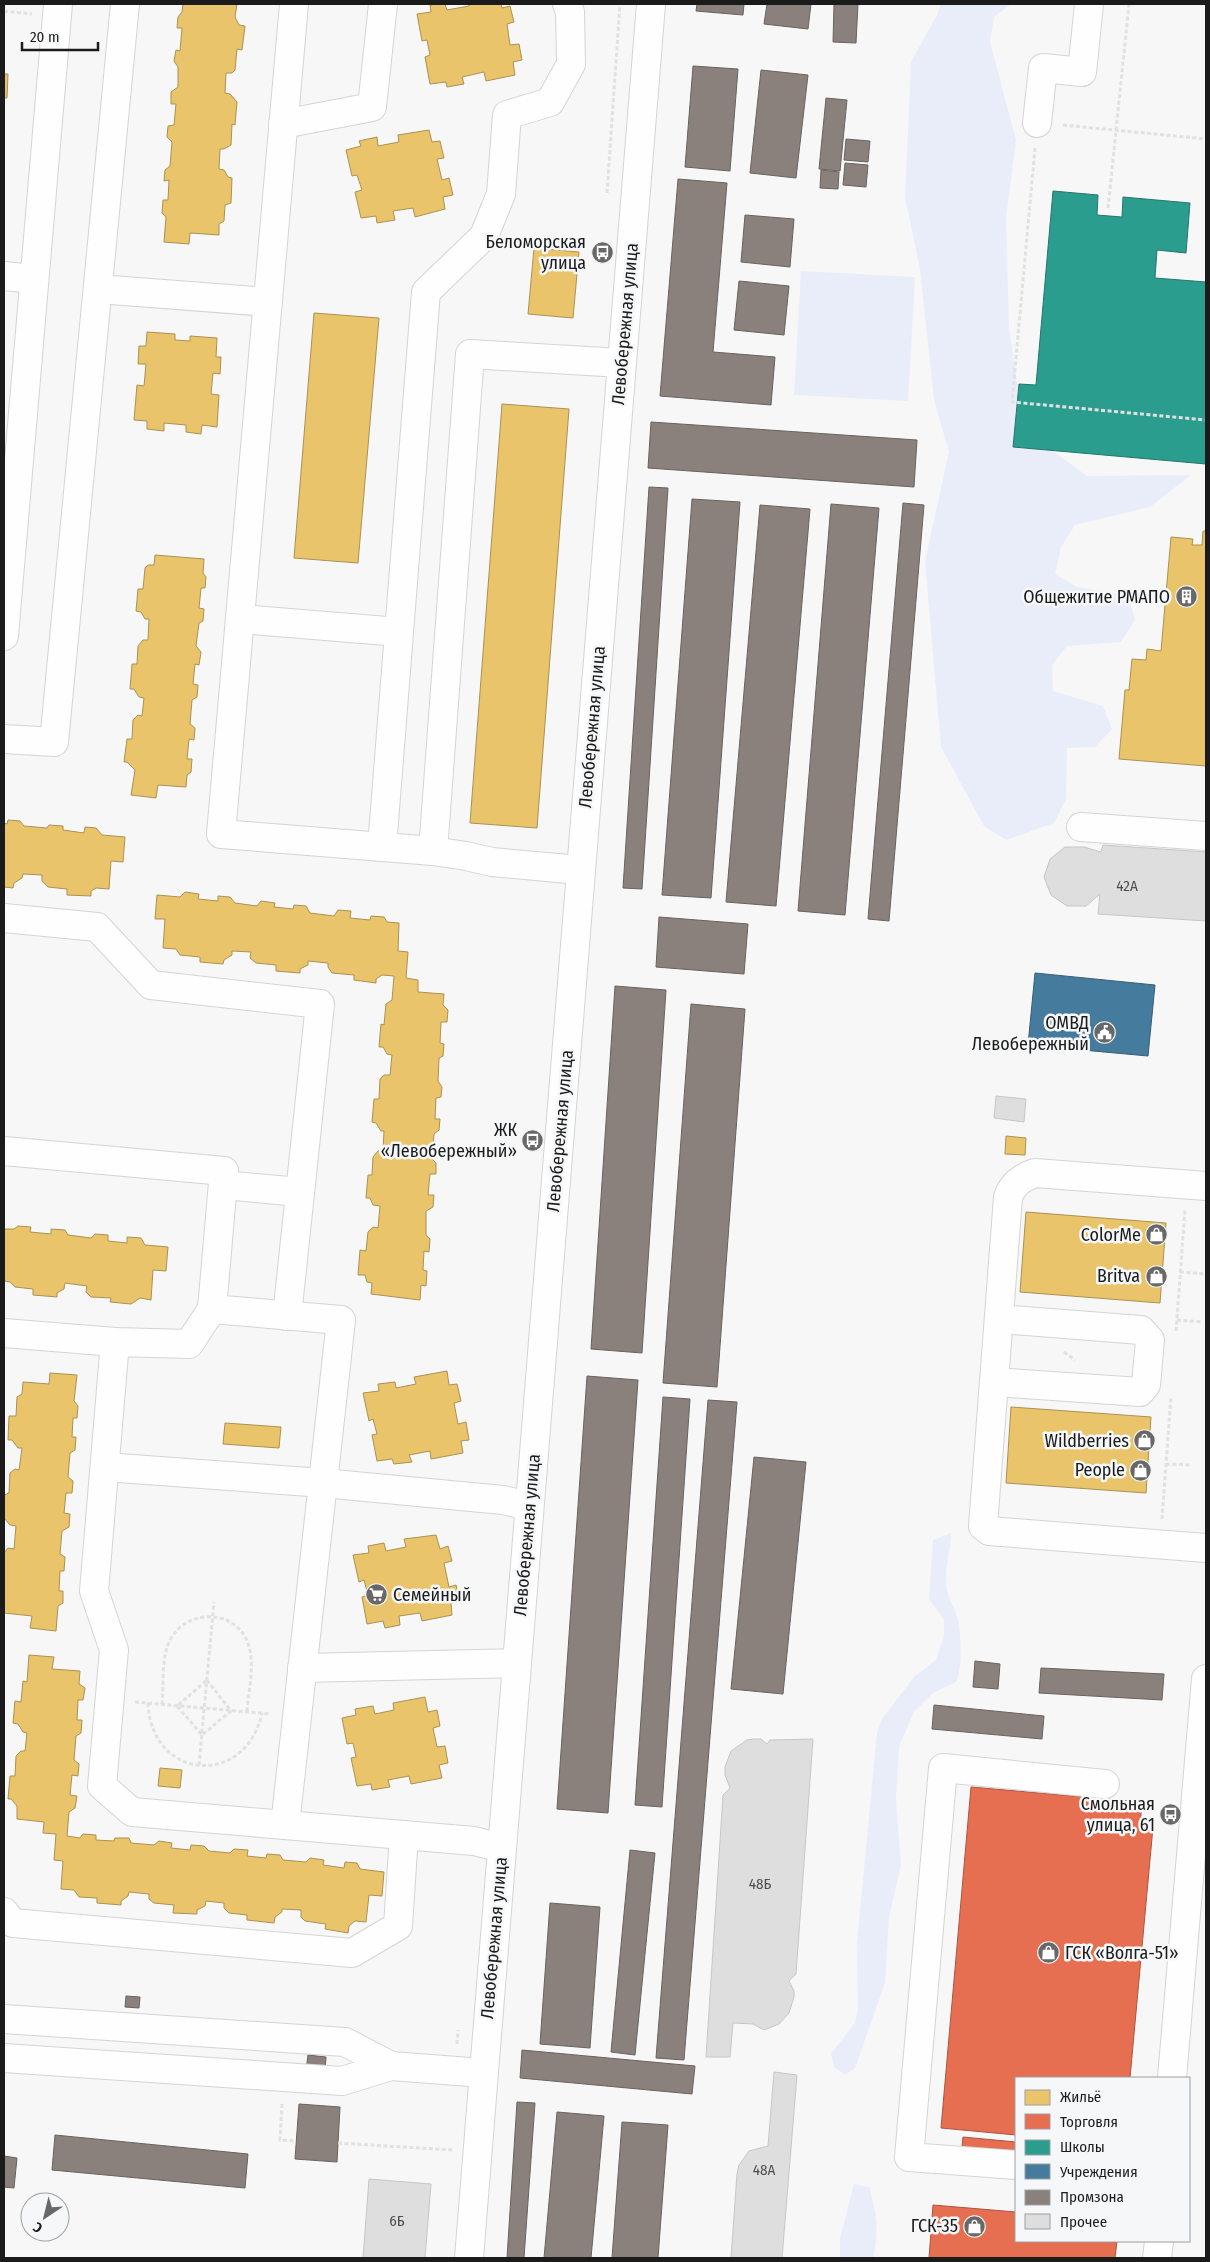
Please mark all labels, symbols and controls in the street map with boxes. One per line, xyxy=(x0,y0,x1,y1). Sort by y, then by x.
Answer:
scale bar xyxy=(22,20,99,52)
text: 20 m xyxy=(30,28,60,46)
place label: Беломорская улица xyxy=(486,231,586,274)
bus stop icon: Беломорская улица xyxy=(590,240,614,264)
street label: Левобережная улица xyxy=(607,242,643,406)
building icon: Общежитие РМАПО xyxy=(1174,585,1198,609)
place label: Общежитие РМАПО xyxy=(1023,586,1170,608)
street label: Левобережная улица xyxy=(574,645,610,809)
house number: 42А xyxy=(1116,877,1138,895)
place label: ОМВД Левобережный xyxy=(972,1012,1089,1055)
public building icon: ОМВД Левобережный xyxy=(1093,1021,1117,1045)
street label: Левобережная улица xyxy=(542,1049,578,1213)
place label: ЖК «Левобережный» xyxy=(380,1119,517,1162)
bus stop icon: ЖК «Левобережный» xyxy=(521,1128,545,1152)
shop icon: ColorMe xyxy=(1145,1223,1169,1247)
place label: ColorMe xyxy=(1081,1224,1141,1246)
shop icon: Britva xyxy=(1144,1264,1168,1288)
place label: Britva xyxy=(1097,1265,1140,1287)
shop icon: Wildberries xyxy=(1133,1429,1157,1453)
place label: Wildberries xyxy=(1045,1430,1129,1452)
street label: Левобережная улица xyxy=(509,1453,545,1617)
shop icon: People xyxy=(1129,1458,1153,1482)
place label: People xyxy=(1075,1459,1125,1481)
supermarket icon: Семейный xyxy=(365,1583,389,1607)
place label: Семейный xyxy=(393,1584,471,1606)
place label: Смольная улица, 61 xyxy=(1081,1793,1155,1836)
bus stop icon: Смольная улица, 61 xyxy=(1159,1802,1183,1826)
street label: Левобережная улица xyxy=(476,1856,512,2020)
house number: 48Б xyxy=(749,1875,771,1893)
shop icon: ГСК «Волга-51» xyxy=(1037,1941,1061,1965)
place label: ГСК «Волга-51» xyxy=(1065,1942,1179,1964)
legend xyxy=(1015,2077,1190,2242)
text: Жильё xyxy=(1060,2088,1101,2106)
text: Торговля xyxy=(1060,2113,1118,2131)
text: Школы xyxy=(1060,2138,1105,2156)
house number: 48А xyxy=(753,2161,775,2179)
text: Учреждения xyxy=(1059,2163,1138,2181)
text: Промзона xyxy=(1060,2188,1124,2206)
north arrow xyxy=(20,2192,70,2242)
house number: 6Б xyxy=(389,2212,405,2230)
text: Прочее xyxy=(1060,2213,1107,2231)
shop icon: ГСК-35 xyxy=(962,2214,986,2238)
place label: ГСК-35 xyxy=(911,2215,958,2237)
text: С xyxy=(29,2218,46,2236)

